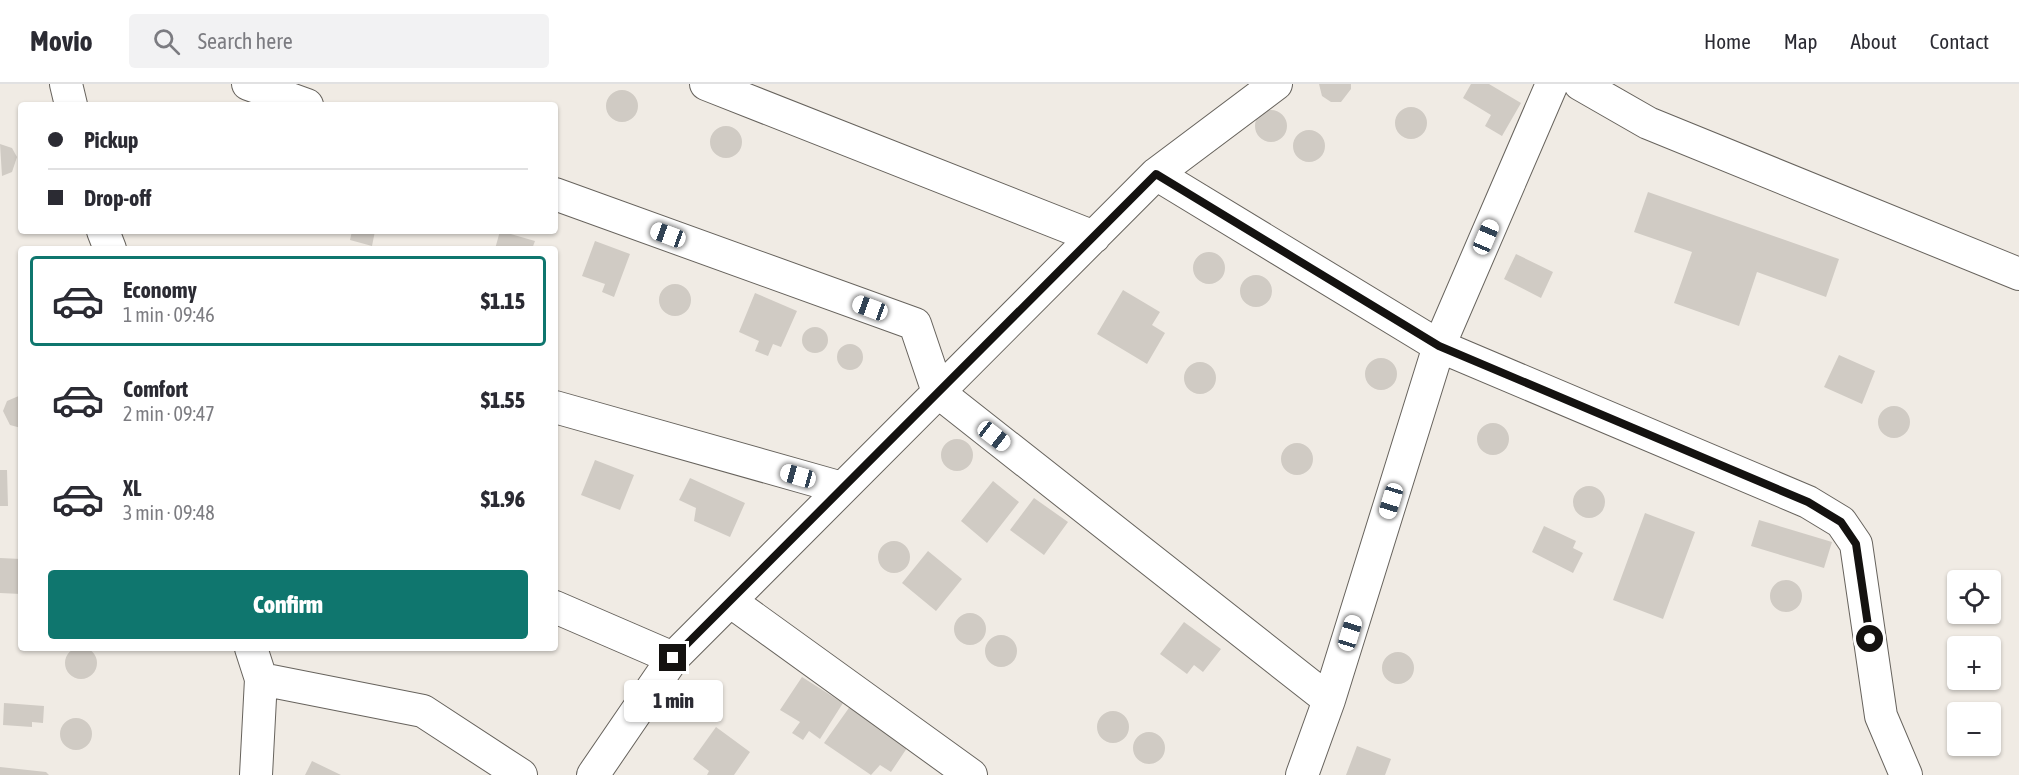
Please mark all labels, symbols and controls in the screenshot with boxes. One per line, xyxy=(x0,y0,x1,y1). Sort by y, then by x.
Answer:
search box xyxy=(129,14,549,68)
text: Movio xyxy=(30,25,93,57)
icon: search xyxy=(150,25,183,58)
text: Search here xyxy=(198,28,293,54)
text: Home xyxy=(1704,29,1751,53)
text: Map xyxy=(1784,29,1818,53)
text: About xyxy=(1851,29,1897,53)
text: Contact xyxy=(1930,29,1989,53)
text: Pickup xyxy=(84,127,139,153)
text: Drop-off xyxy=(84,185,151,211)
car xyxy=(1471,217,1501,257)
car xyxy=(648,220,688,250)
icon: car xyxy=(51,274,105,328)
text: Economy xyxy=(123,277,197,303)
text: $1.15 xyxy=(481,288,525,314)
car xyxy=(850,293,890,323)
text: 1 min · 09:46 xyxy=(123,303,215,326)
icon: car xyxy=(51,373,105,427)
text: Comfort xyxy=(123,376,188,402)
text: $1.55 xyxy=(481,387,525,413)
text: 2 min · 09:47 xyxy=(123,402,215,425)
car xyxy=(974,418,1014,454)
car xyxy=(778,462,818,490)
icon: car xyxy=(51,472,105,526)
text: XL xyxy=(123,475,141,501)
car xyxy=(1377,481,1405,521)
text: $1.96 xyxy=(481,486,525,512)
text: 3 min · 09:48 xyxy=(123,501,215,524)
button: Confirm xyxy=(48,570,528,639)
map controls xyxy=(1947,570,2001,756)
button: locate xyxy=(1947,570,2001,624)
car xyxy=(1336,613,1364,653)
route start xyxy=(1856,625,1883,652)
button: + xyxy=(1947,636,2001,690)
route end xyxy=(659,644,686,671)
callout: 1 min xyxy=(624,679,722,721)
text: 1 min xyxy=(653,689,694,712)
button: − xyxy=(1947,702,2001,756)

